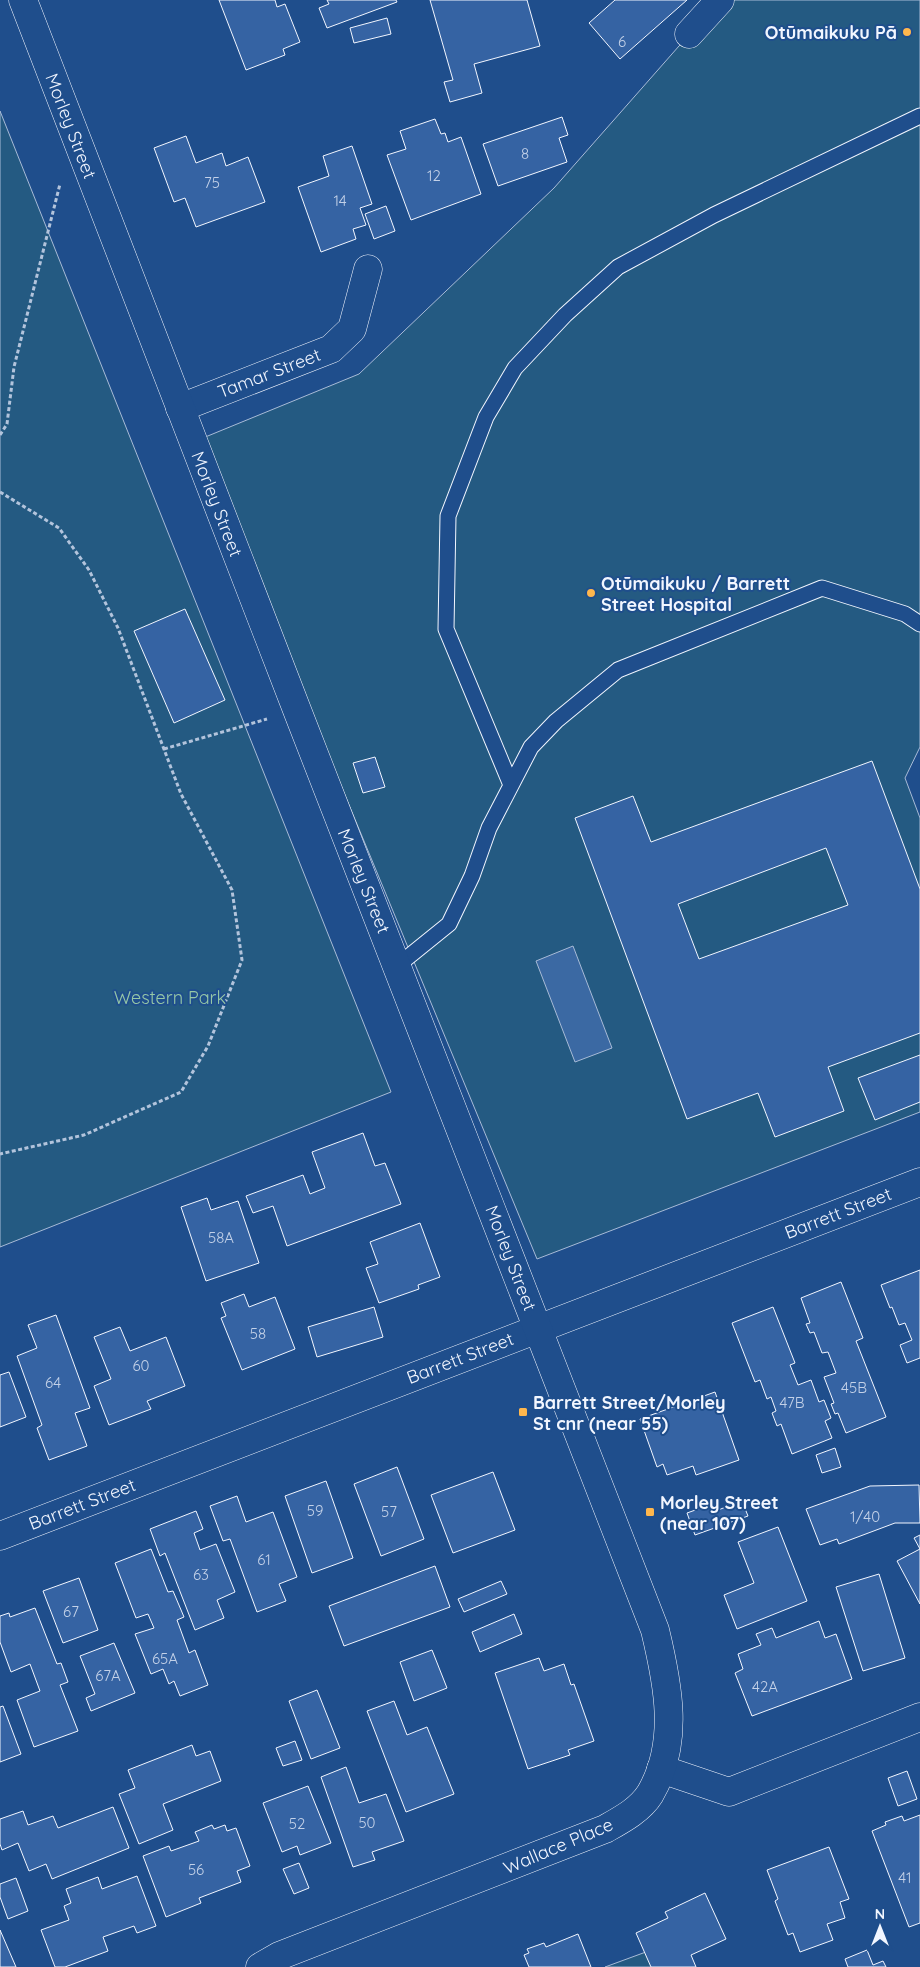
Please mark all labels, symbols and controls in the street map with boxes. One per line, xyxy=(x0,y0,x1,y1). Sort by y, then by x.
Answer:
place label: Otūmaikuku Pā xyxy=(765,21,897,44)
marker: Otūmaikuku Pā xyxy=(901,26,913,38)
house number: 6 xyxy=(618,32,626,51)
street label: Morley Street xyxy=(40,70,102,182)
house number: 8 xyxy=(521,144,529,163)
house number: 12 xyxy=(427,166,441,185)
house number: 75 xyxy=(204,173,220,192)
house number: 14 xyxy=(333,191,347,210)
street label: Tamar Street xyxy=(214,343,324,403)
street label: Morley Street xyxy=(186,448,248,560)
place label: Otūmaikuku / Barrett Street Hospital xyxy=(601,572,790,616)
marker: Otūmaikuku / Barrett Street Hospital xyxy=(585,587,597,599)
street label: Morley Street xyxy=(333,825,395,937)
park label: Western Park xyxy=(114,986,226,1009)
street label: Barrett Street xyxy=(781,1182,895,1244)
street label: Morley Street xyxy=(480,1202,542,1314)
house number: 58A xyxy=(208,1228,234,1247)
house number: 58 xyxy=(250,1324,266,1343)
street label: Barrett Street xyxy=(403,1327,517,1389)
house number: 60 xyxy=(133,1356,150,1375)
house number: 64 xyxy=(45,1373,61,1392)
house number: 45B xyxy=(841,1378,867,1397)
place label: Barrett Street/Morley St cnr (near 55) xyxy=(533,1391,726,1435)
house number: 47B xyxy=(780,1393,805,1412)
marker: Barrett Street/Morley St cnr (near 55) xyxy=(517,1406,529,1418)
street label: Barrett Street xyxy=(25,1473,139,1535)
place label: Morley Street (near 107) xyxy=(660,1491,779,1535)
house number: 59 xyxy=(307,1501,323,1520)
house number: 57 xyxy=(381,1502,397,1521)
marker: Morley Street (near 107) xyxy=(644,1506,656,1518)
house number: 1/40 xyxy=(850,1507,880,1526)
house number: 61 xyxy=(257,1550,271,1569)
house number: 63 xyxy=(193,1565,209,1584)
house number: 67 xyxy=(63,1602,79,1621)
house number: 65A xyxy=(152,1649,178,1668)
house number: 67A xyxy=(95,1666,121,1685)
house number: 42A xyxy=(752,1677,778,1696)
house number: 50 xyxy=(358,1813,376,1832)
street label: Wallace Place xyxy=(500,1813,616,1879)
house number: 52 xyxy=(289,1814,305,1833)
house number: 56 xyxy=(188,1860,204,1879)
house number: 41 xyxy=(898,1868,912,1887)
north arrow xyxy=(855,1902,905,1952)
text: N xyxy=(875,1905,885,1923)

